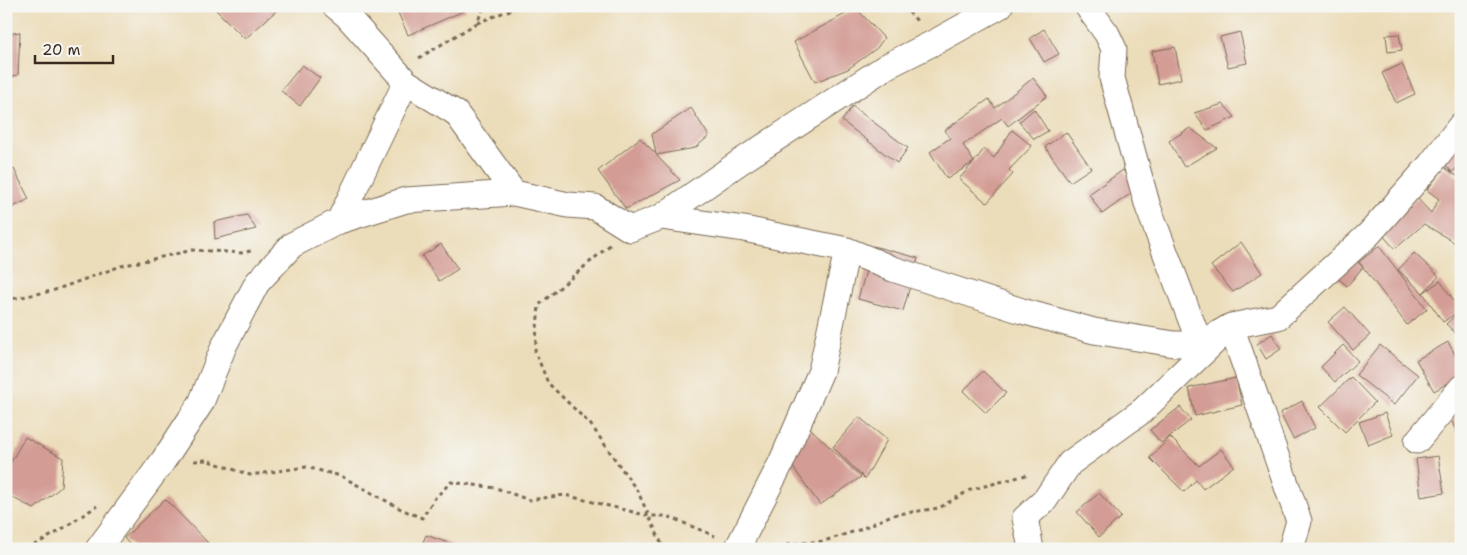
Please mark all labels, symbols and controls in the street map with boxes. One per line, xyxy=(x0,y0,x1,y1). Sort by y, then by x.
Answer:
scale bar xyxy=(35,32,112,64)
text: 20 m xyxy=(42,40,81,60)

